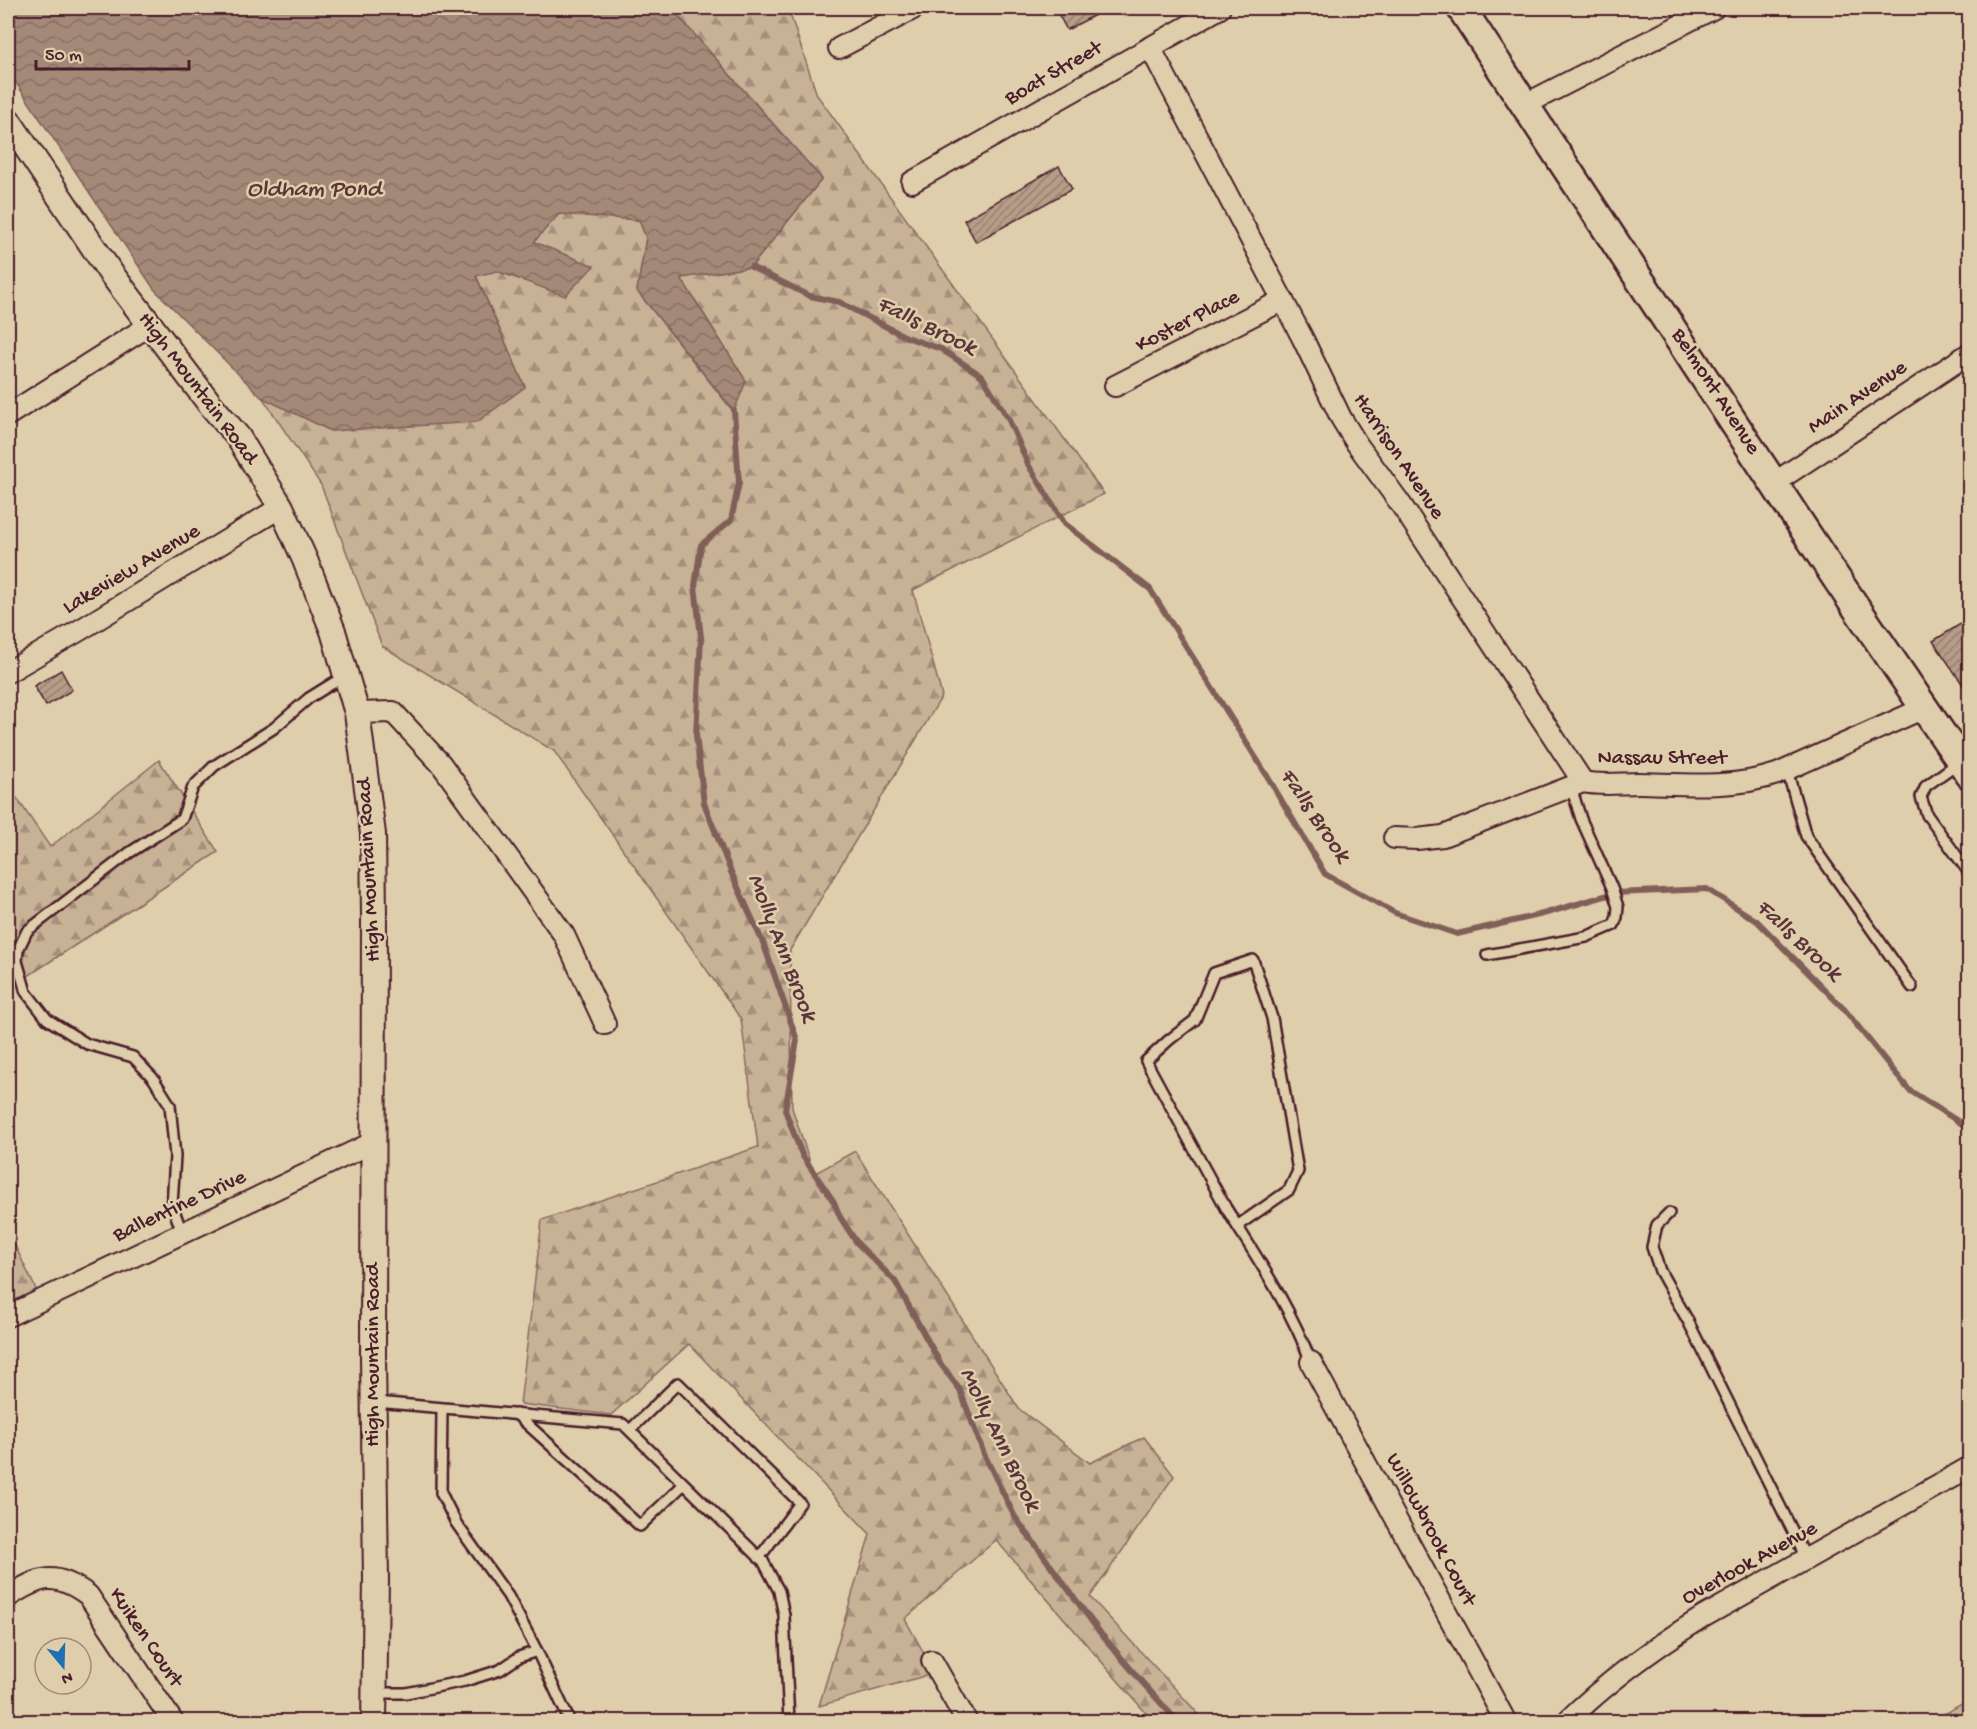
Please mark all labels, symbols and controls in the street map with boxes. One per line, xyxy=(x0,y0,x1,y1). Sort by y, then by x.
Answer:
scale bar xyxy=(36,33,189,71)
street label: Boat Street xyxy=(1000,35,1109,113)
text: 50 m xyxy=(45,46,82,67)
water label: Oldham Pond xyxy=(247,176,384,205)
street label: Koster Place xyxy=(1132,284,1245,359)
water label: Falls Brook xyxy=(872,290,983,365)
street label: High Mountain Road xyxy=(131,308,264,472)
street label: Belmont Avenue xyxy=(1664,323,1766,461)
street label: Main Avenue xyxy=(1803,355,1913,441)
street label: Harrison Avenue xyxy=(1346,389,1450,526)
street label: Lakeview Avenue xyxy=(59,518,206,621)
street label: Nassau Street xyxy=(1597,746,1729,772)
water label: Falls Brook xyxy=(1272,763,1357,870)
street label: High Mountain Road xyxy=(352,775,388,963)
water label: Molly Ann Brook xyxy=(739,870,823,1028)
water label: Falls Brook xyxy=(1749,894,1849,990)
street label: Ballentine Drive xyxy=(108,1165,251,1250)
street label: High Mountain Road xyxy=(361,1261,387,1447)
water label: Molly Ann Brook xyxy=(952,1363,1047,1519)
street label: Willowbrook Court xyxy=(1379,1449,1482,1613)
street label: Overlook Avenue xyxy=(1678,1516,1823,1612)
street label: Kuiken Court xyxy=(102,1583,189,1694)
north arrow xyxy=(33,1636,93,1696)
text: N xyxy=(58,1666,75,1688)

